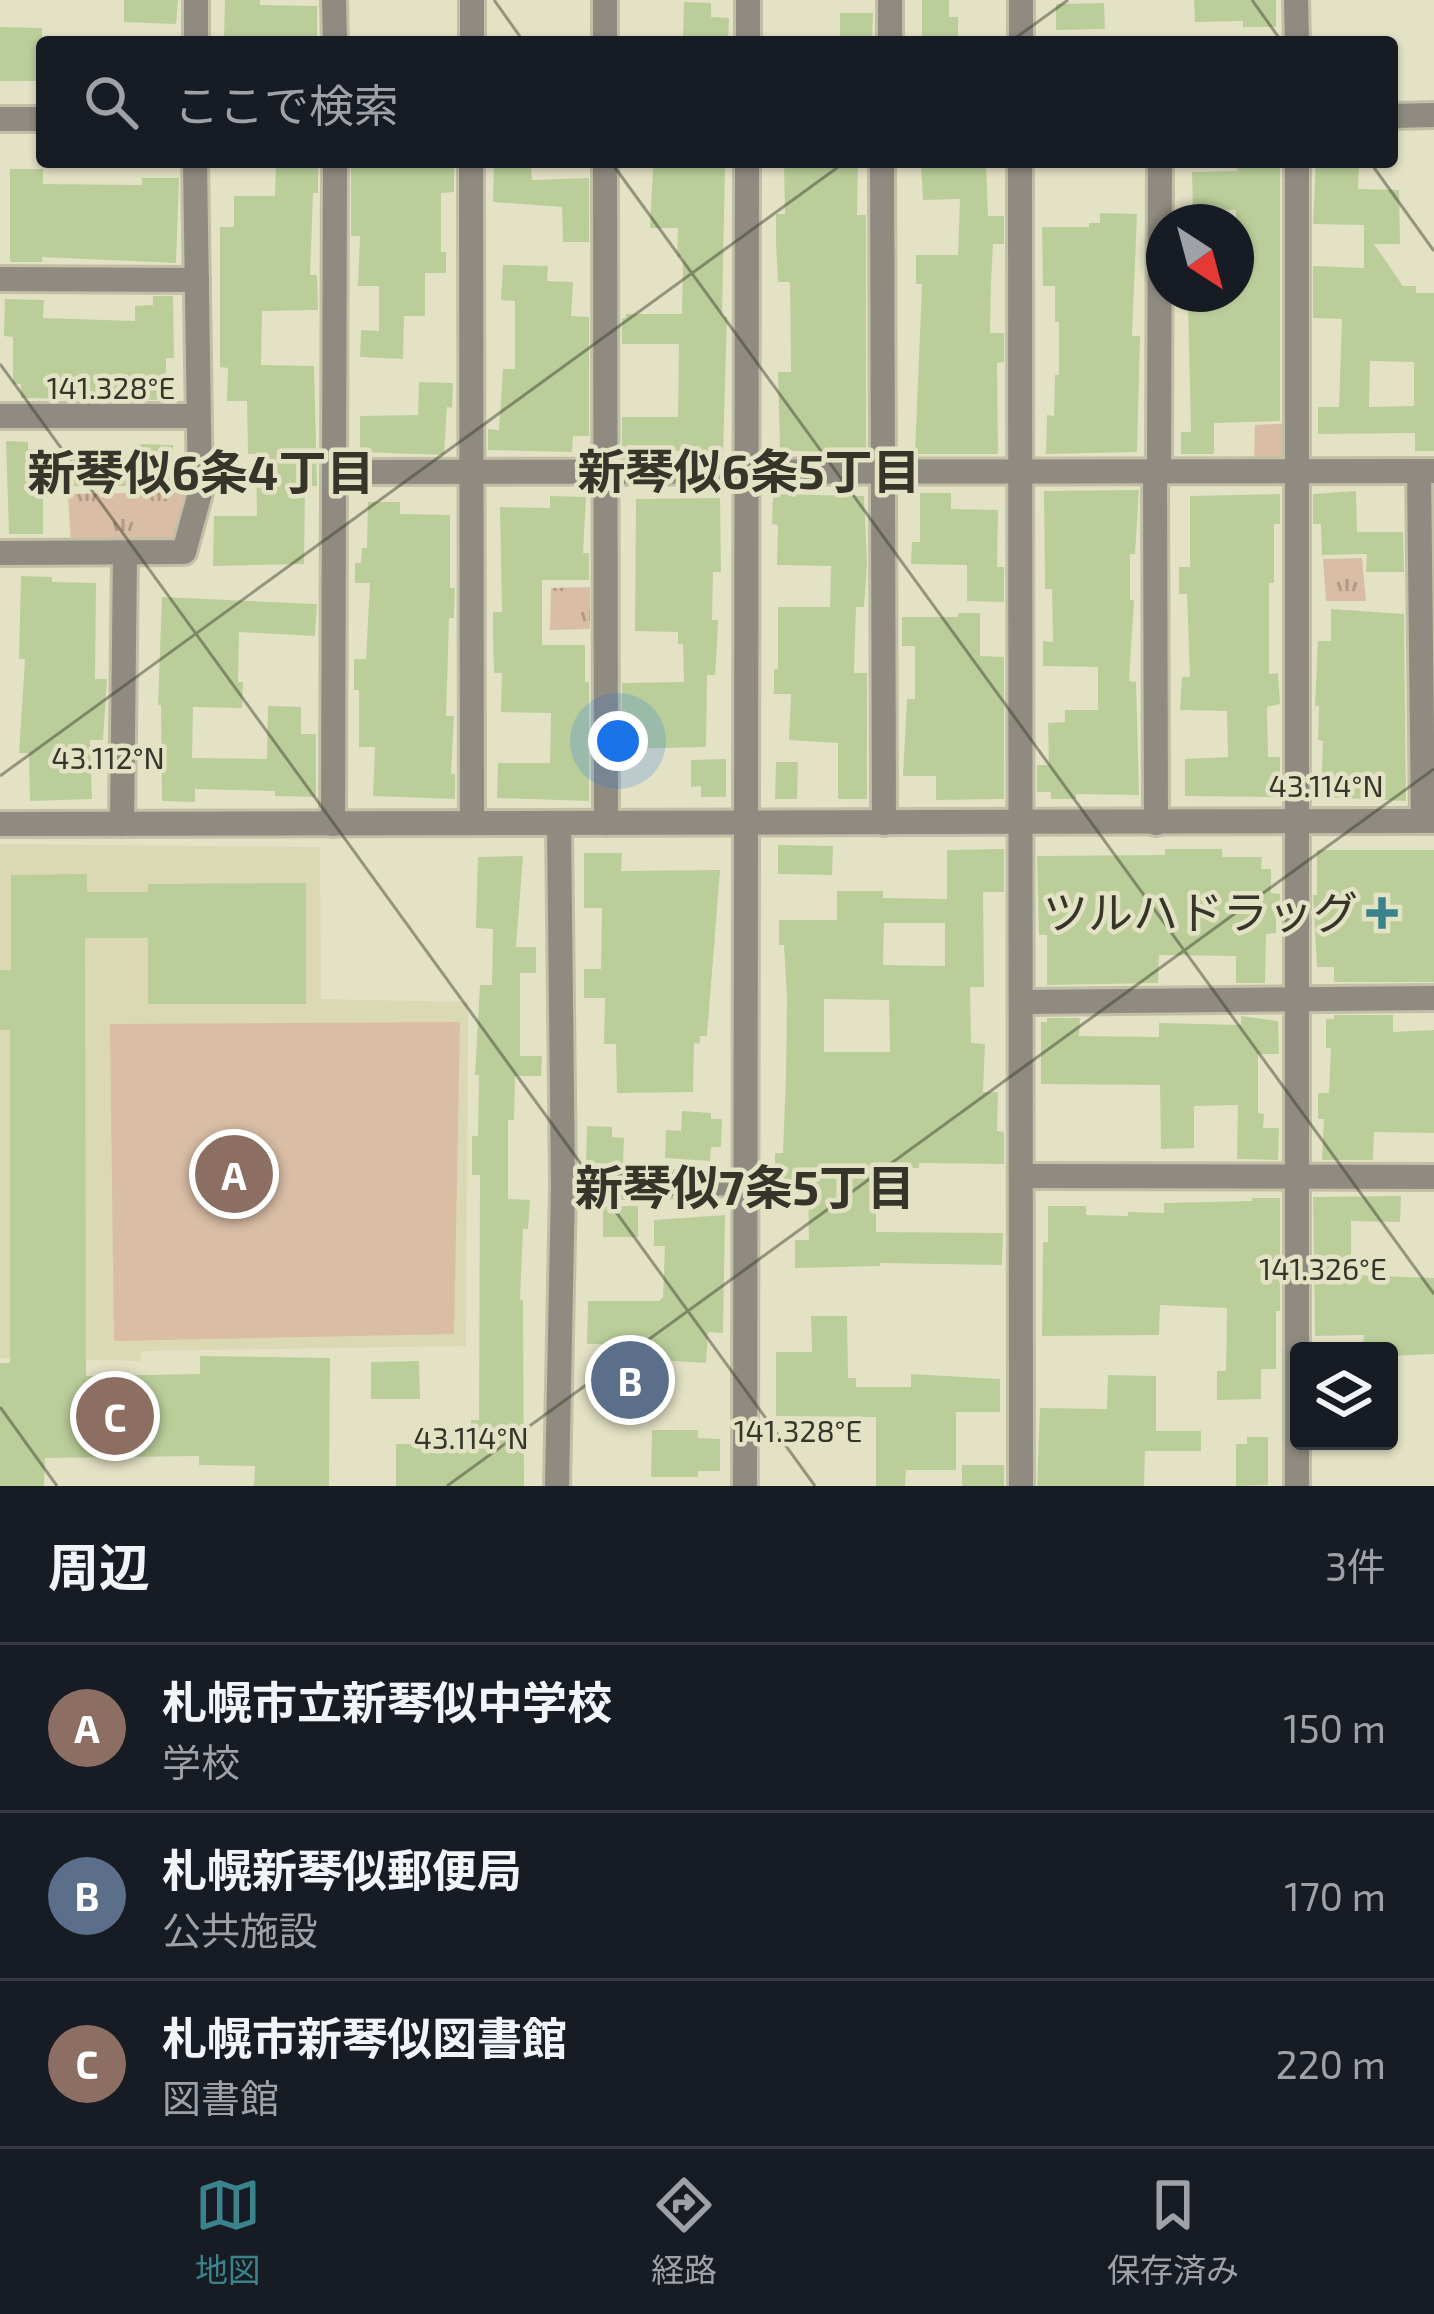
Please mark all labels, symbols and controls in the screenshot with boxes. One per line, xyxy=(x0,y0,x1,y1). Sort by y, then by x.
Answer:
search box xyxy=(36,36,1398,168)
icon: search xyxy=(78,69,144,135)
text: ここで検索 xyxy=(174,77,399,131)
north arrow xyxy=(1146,204,1254,312)
text: 141.328°E xyxy=(47,369,175,405)
district label: 新琴似6条5丁目 xyxy=(578,441,920,499)
district label: 新琴似6条4丁目 xyxy=(28,442,374,500)
your location xyxy=(588,711,648,771)
text: 43.112°N xyxy=(51,739,165,775)
text: 43.114°N xyxy=(1268,767,1384,803)
place label: ツルハドラッグ xyxy=(1043,884,1358,938)
marker: ツルハドラッグ xyxy=(1369,900,1395,926)
pin: A xyxy=(195,1129,273,1219)
district label: 新琴似7条5丁目 xyxy=(575,1157,915,1215)
text: 141.326°E xyxy=(1259,1250,1387,1286)
pin: B xyxy=(591,1335,669,1425)
map controls xyxy=(1290,1342,1398,1450)
button: layers xyxy=(1290,1342,1398,1450)
pin: C xyxy=(76,1371,154,1461)
text: 141.328°E xyxy=(734,1412,862,1448)
text: 43.114°N xyxy=(413,1419,529,1455)
text: 周辺 xyxy=(48,1535,150,1596)
text: 3件 xyxy=(1325,1542,1386,1589)
text: 札幌市立新琴似中学校 xyxy=(162,1674,612,1728)
text: A xyxy=(74,1704,100,1751)
text: 150 m xyxy=(1283,1704,1386,1751)
text: 学校 xyxy=(162,1738,240,1785)
text: 札幌新琴似郵便局 xyxy=(162,1842,522,1896)
text: B xyxy=(75,1872,99,1919)
text: 170 m xyxy=(1284,1872,1386,1919)
text: 公共施設 xyxy=(162,1906,318,1953)
text: 札幌市新琴似図書館 xyxy=(162,2010,567,2064)
text: C xyxy=(76,2040,98,2087)
text: 220 m xyxy=(1276,2040,1386,2087)
text: 図書館 xyxy=(162,2074,279,2121)
tab: 地図 xyxy=(195,2172,261,2292)
tab: 経路 xyxy=(651,2172,717,2292)
tab: 保存済み xyxy=(1107,2172,1239,2292)

